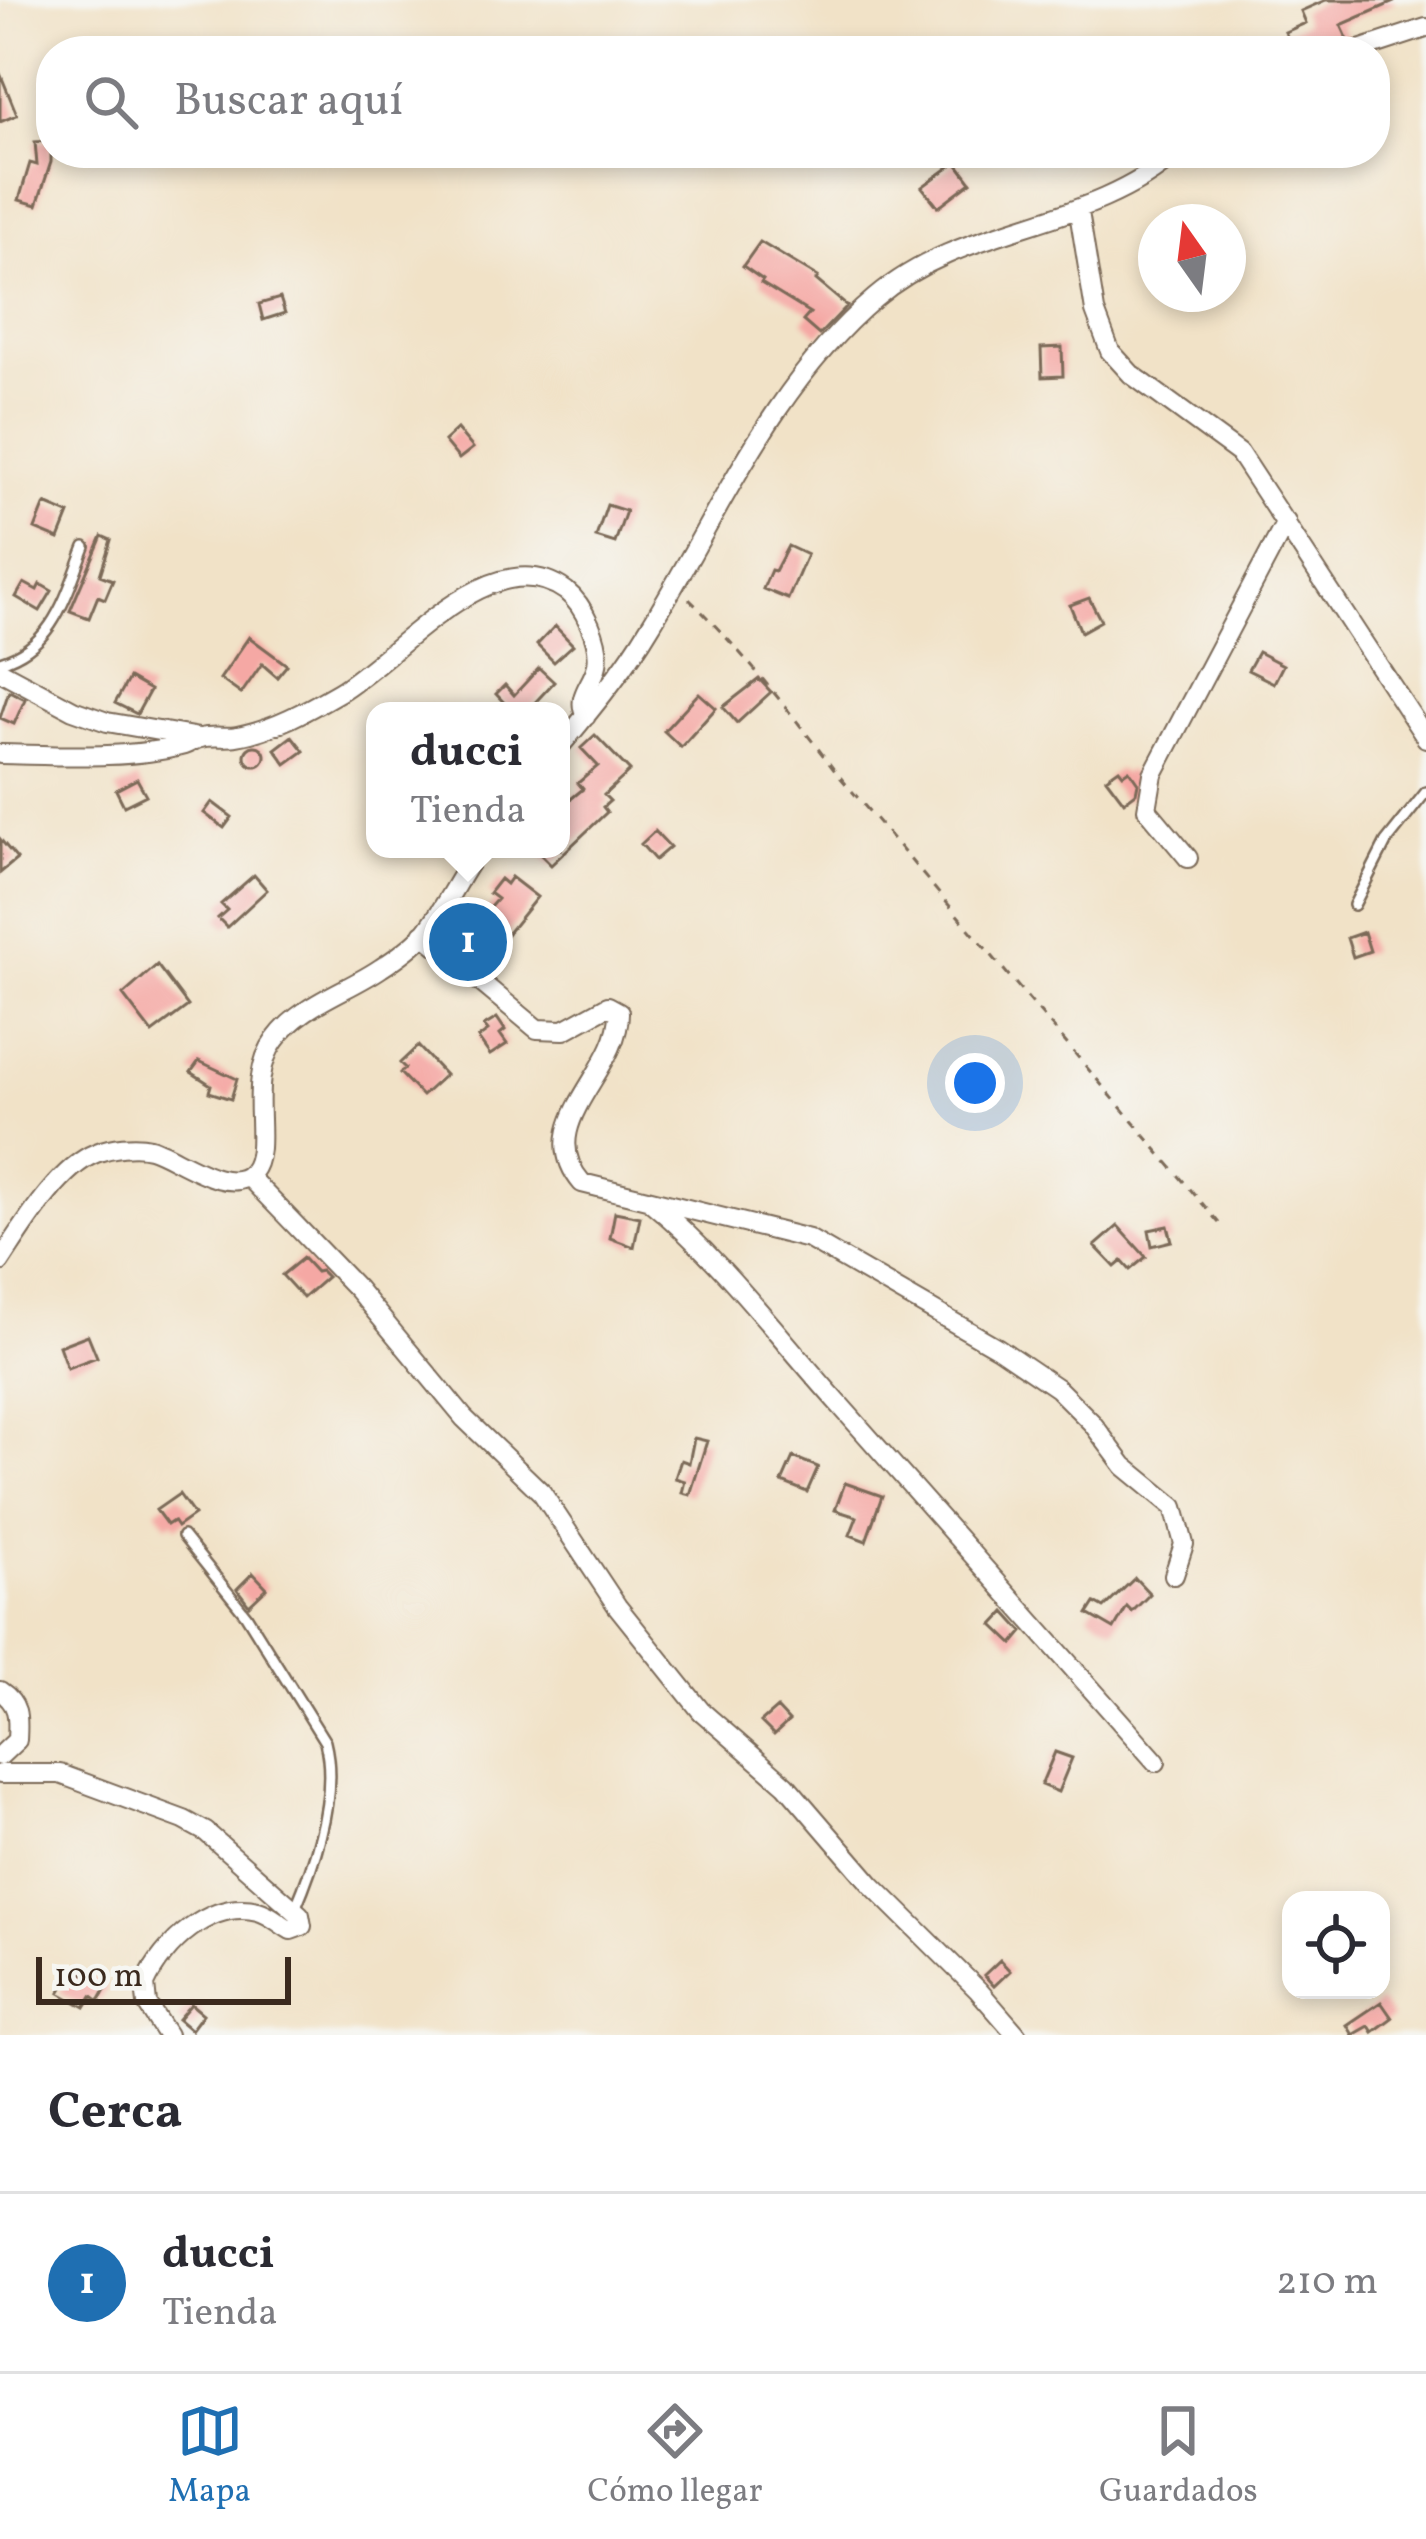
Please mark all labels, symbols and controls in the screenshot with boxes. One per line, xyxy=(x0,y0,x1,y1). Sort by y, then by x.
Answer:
search box xyxy=(36,36,1390,168)
icon: search xyxy=(78,69,144,135)
text: Buscar aquí xyxy=(174,71,403,134)
north arrow xyxy=(1138,204,1246,312)
popup xyxy=(366,702,570,858)
text: ducci xyxy=(410,722,523,785)
text: Tienda xyxy=(410,785,526,839)
pin: 1 xyxy=(429,897,507,987)
your location xyxy=(945,1053,1005,1113)
map controls xyxy=(1282,1891,1390,1999)
button: locate xyxy=(1282,1891,1390,1999)
scale bar xyxy=(36,1951,291,2004)
text: 100 m xyxy=(54,1955,143,2001)
text: Cerca xyxy=(48,2078,183,2149)
text: ducci xyxy=(162,2224,275,2287)
text: 1 xyxy=(79,2256,95,2310)
text: 210 m xyxy=(1276,2256,1378,2310)
text: Tienda xyxy=(162,2287,278,2341)
tab: Mapa xyxy=(168,2398,251,2516)
tab: Cómo llegar xyxy=(588,2398,763,2516)
tab: Guardados xyxy=(1099,2398,1258,2516)

